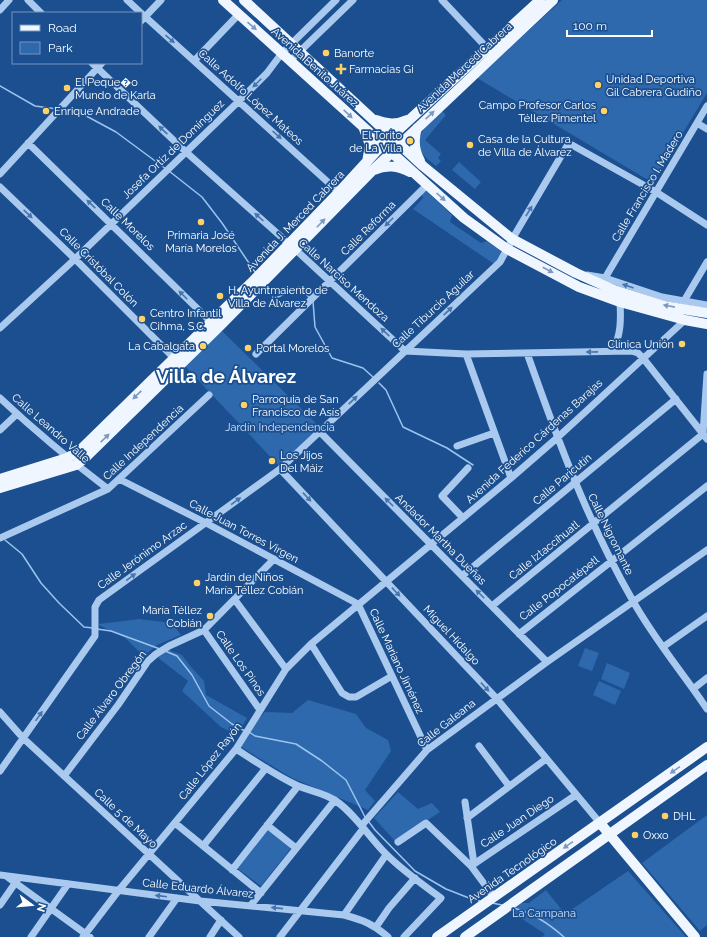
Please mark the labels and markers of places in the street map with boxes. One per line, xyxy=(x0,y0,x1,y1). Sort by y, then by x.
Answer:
place label: Banorte xyxy=(334,47,375,60)
marker: Banorte xyxy=(321,48,331,58)
place label: Farmacias Gi xyxy=(349,63,414,76)
marker: Farmacias Gi xyxy=(336,64,346,74)
place label: Unidad Deportiva Gil Cabrera Gudiño xyxy=(606,73,702,99)
place label: El Peque�o Mundo de Karla xyxy=(75,76,156,102)
marker: Unidad Deportiva Gil Cabrera Gudiño xyxy=(593,80,603,90)
marker: El Peque�o Mundo de Karla xyxy=(62,83,72,93)
place label: Campo Profesor Carlos Téllez Pimentel xyxy=(479,99,596,125)
place label: Enrique Andrade xyxy=(54,105,140,118)
marker: Enrique Andrade xyxy=(41,106,51,116)
marker: Campo Profesor Carlos Téllez Pimentel xyxy=(599,106,609,116)
place label: El Torito de La Villa xyxy=(349,129,402,155)
place label: Casa de la Cultura de Villa de Álvarez xyxy=(478,133,572,159)
marker: El Torito de La Villa xyxy=(405,136,415,146)
marker: Casa de la Cultura de Villa de Álvarez xyxy=(465,140,475,150)
marker: Primaria José María Morelos xyxy=(196,217,206,227)
place label: Primaria José María Morelos xyxy=(165,229,237,255)
place label: H. Ayuntmaiento de Villa de Álvarez xyxy=(228,284,328,310)
marker: H. Ayuntmaiento de Villa de Álvarez xyxy=(215,291,225,301)
place label: Centro Infantil Cihma, S.C. xyxy=(150,307,221,333)
marker: Centro Infantil Cihma, S.C. xyxy=(137,314,147,324)
place label: Clínica Unión xyxy=(607,338,674,351)
marker: Clínica Unión xyxy=(677,339,687,349)
place label: La Cabalgata xyxy=(128,340,195,353)
marker: La Cabalgata xyxy=(198,341,208,351)
place label: Portal Morelos xyxy=(256,342,329,355)
marker: Portal Morelos xyxy=(243,343,253,353)
place label: Parroquia de San Francisco de Asís xyxy=(252,393,340,419)
marker: Parroquia de San Francisco de Asís xyxy=(239,400,249,410)
place label: Los Jijos Del Máiz xyxy=(280,449,324,475)
marker: Los Jijos Del Máiz xyxy=(267,456,277,466)
place label: Jardín de Niños María Téllez Cobián xyxy=(205,571,304,597)
marker: Jardín de Niños María Téllez Cobián xyxy=(192,578,202,588)
place label: María Téllez Cobián xyxy=(142,604,203,630)
marker: María Téllez Cobián xyxy=(205,611,215,621)
place label: DHL xyxy=(673,810,696,823)
marker: DHL xyxy=(660,811,670,821)
place label: Oxxo xyxy=(643,829,669,842)
marker: Oxxo xyxy=(630,830,640,840)

